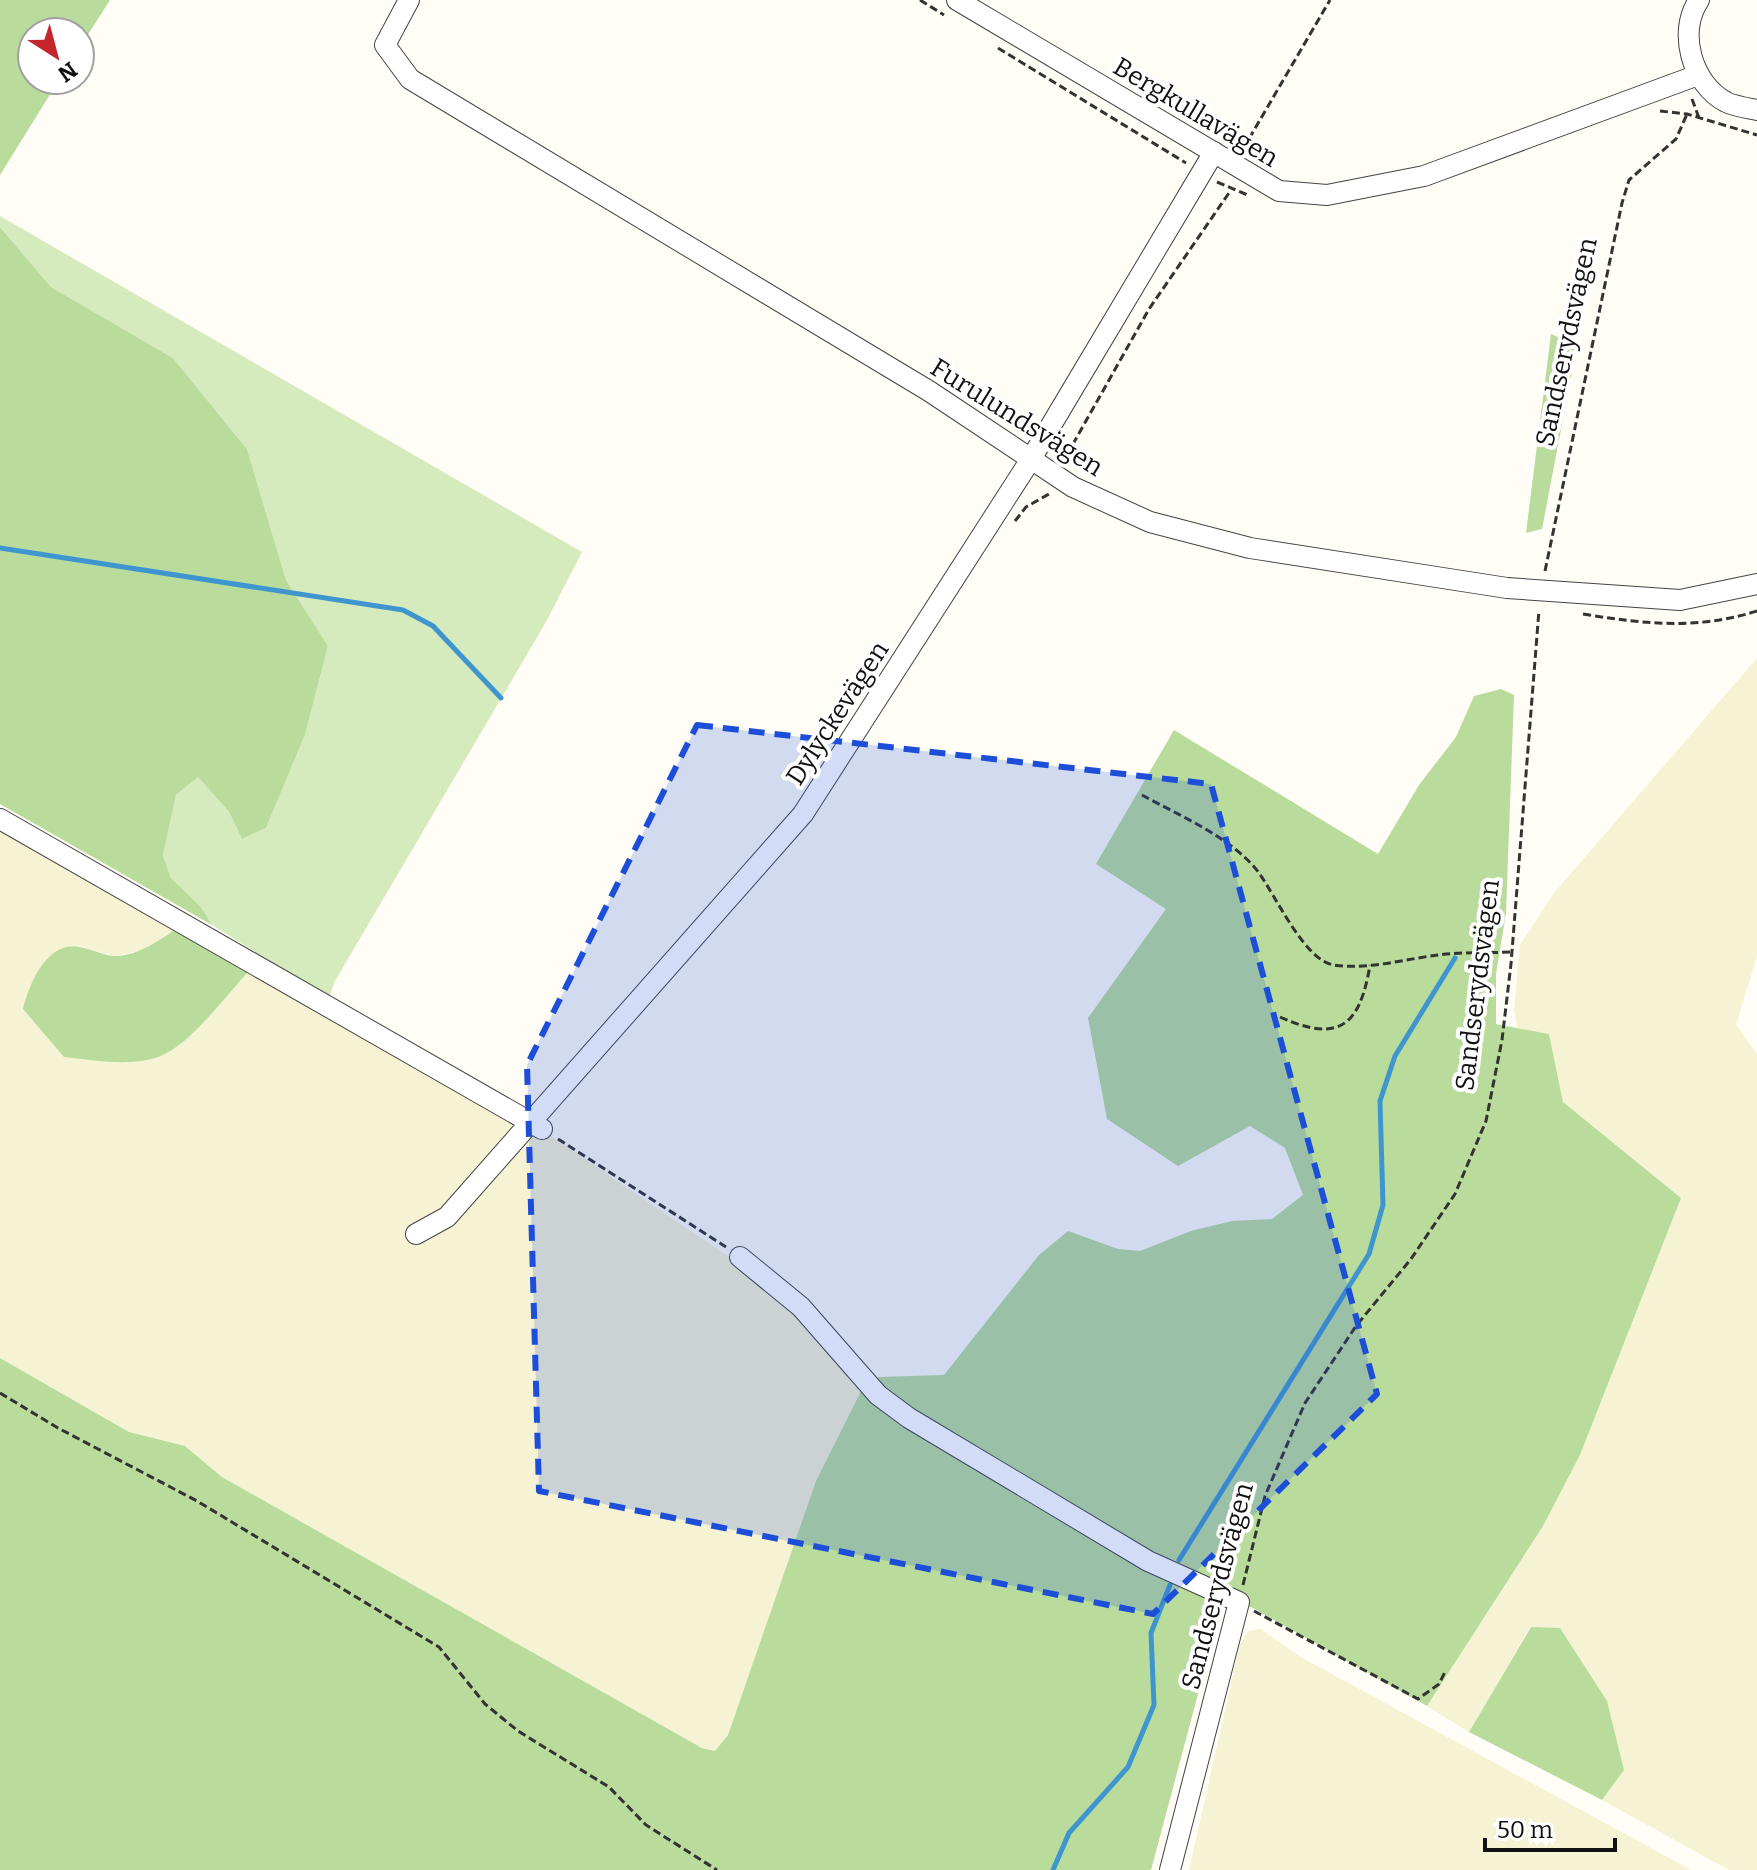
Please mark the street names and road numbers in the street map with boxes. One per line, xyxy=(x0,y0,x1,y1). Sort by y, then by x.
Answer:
street label: Bergkullavägen xyxy=(1108,51,1284,174)
street label: Sandserydsvägen xyxy=(1529,234,1604,449)
street label: Furulundsvägen xyxy=(925,352,1109,483)
street label: Dylyckevägen xyxy=(780,635,896,791)
street label: Sandserydsvägen xyxy=(1449,877,1506,1092)
street label: Sandserydsvägen xyxy=(1175,1479,1260,1693)

